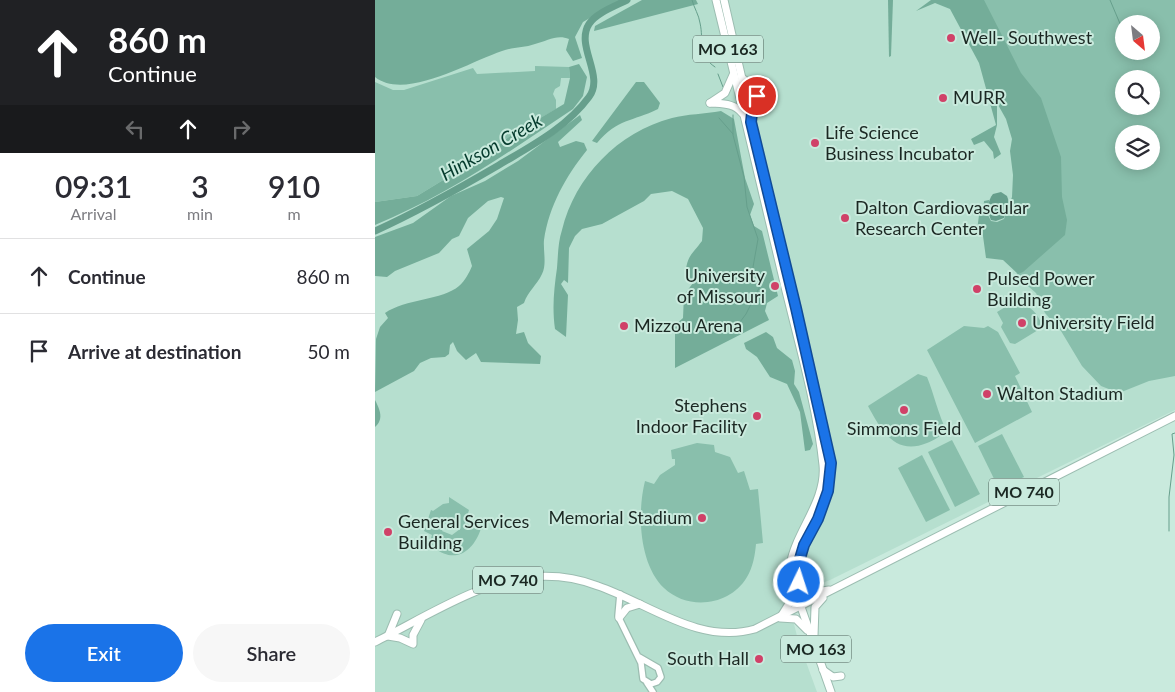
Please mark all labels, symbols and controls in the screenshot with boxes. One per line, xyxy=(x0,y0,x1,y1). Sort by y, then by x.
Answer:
north arrow xyxy=(1115,15,1160,60)
map controls xyxy=(1115,15,1160,170)
text: 860 m xyxy=(108,18,207,60)
icon: ahead xyxy=(25,20,90,85)
place label: Well- Southwest xyxy=(961,26,1093,48)
marker: Well- Southwest xyxy=(945,32,957,44)
road number: MO 163 xyxy=(693,36,763,62)
text: Continue xyxy=(108,60,197,87)
button: search xyxy=(1115,70,1160,115)
pin xyxy=(736,75,778,117)
icon: arrive xyxy=(743,82,771,110)
place label: MURR xyxy=(953,86,1006,108)
marker: MURR xyxy=(937,92,949,104)
water label: Hinkson Creek xyxy=(436,108,547,185)
icon: left xyxy=(121,115,149,143)
icon: ahead xyxy=(174,115,202,143)
icon: right xyxy=(227,115,255,143)
place label: Life Science Business Incubator xyxy=(825,121,974,164)
button: layers xyxy=(1115,125,1160,170)
marker: Life Science Business Incubator xyxy=(809,137,821,149)
text: 09:31 xyxy=(55,168,132,204)
text: 3 xyxy=(191,168,209,204)
text: 910 xyxy=(268,168,320,204)
place label: Dalton Cardiovascular Research Center xyxy=(855,196,1029,239)
text: Arrival xyxy=(70,204,117,223)
text: min xyxy=(187,204,213,223)
text: m xyxy=(287,204,301,223)
marker: Dalton Cardiovascular Research Center xyxy=(839,212,851,224)
icon: ahead xyxy=(25,262,53,290)
place label: University of Missouri xyxy=(677,264,766,307)
text: Continue xyxy=(68,265,146,288)
text: 860 m xyxy=(296,265,350,288)
place label: Pulsed Power Building xyxy=(987,267,1095,310)
marker: University of Missouri xyxy=(769,280,781,292)
marker: Pulsed Power Building xyxy=(971,283,983,295)
place label: University Field xyxy=(1032,311,1155,333)
place label: Mizzou Arena xyxy=(634,314,742,336)
marker: University Field xyxy=(1016,317,1028,329)
marker: Mizzou Arena xyxy=(618,320,630,332)
icon: arrive xyxy=(25,337,53,365)
text: Arrive at destination xyxy=(68,340,241,363)
text: 50 m xyxy=(307,340,350,363)
place label: Walton Stadium xyxy=(997,382,1123,404)
marker: Walton Stadium xyxy=(981,388,993,400)
place label: Stephens Indoor Facility xyxy=(636,394,748,437)
marker: Simmons Field xyxy=(898,404,910,416)
marker: Stephens Indoor Facility xyxy=(751,410,763,422)
place label: Simmons Field xyxy=(847,417,961,439)
road number: MO 740 xyxy=(989,478,1059,506)
place label: Memorial Stadium xyxy=(548,506,692,528)
place label: General Services Building xyxy=(398,510,530,553)
marker: Memorial Stadium xyxy=(696,512,708,524)
marker: General Services Building xyxy=(382,526,394,538)
position arrow xyxy=(772,555,824,607)
road number: MO 740 xyxy=(473,566,543,594)
button: Exit xyxy=(25,624,183,682)
button: Share xyxy=(193,624,350,682)
road number: MO 163 xyxy=(781,636,851,662)
place label: South Hall xyxy=(667,647,749,669)
marker: South Hall xyxy=(753,653,765,665)

